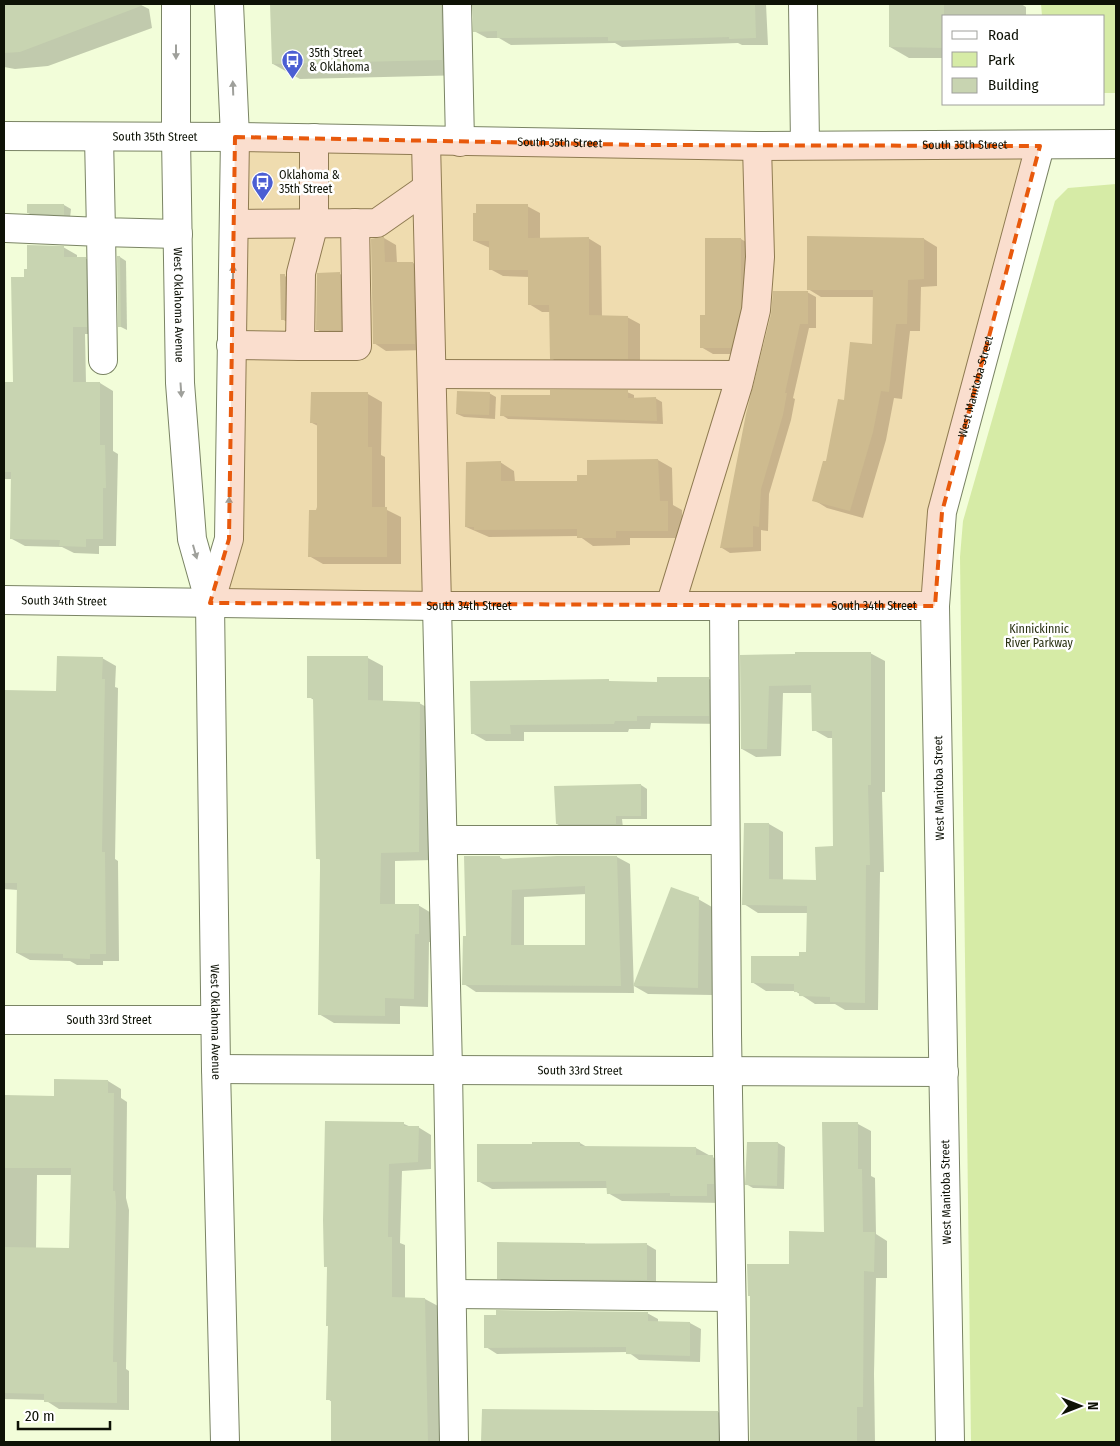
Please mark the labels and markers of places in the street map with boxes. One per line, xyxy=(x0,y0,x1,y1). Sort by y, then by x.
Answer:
place label: 35th Street & Oklahoma xyxy=(309,46,370,74)
bus stop icon: 35th Street & Oklahoma xyxy=(281,48,305,79)
place label: Oklahoma & 35th Street xyxy=(279,168,340,196)
bus stop icon: Oklahoma & 35th Street xyxy=(251,170,275,201)

